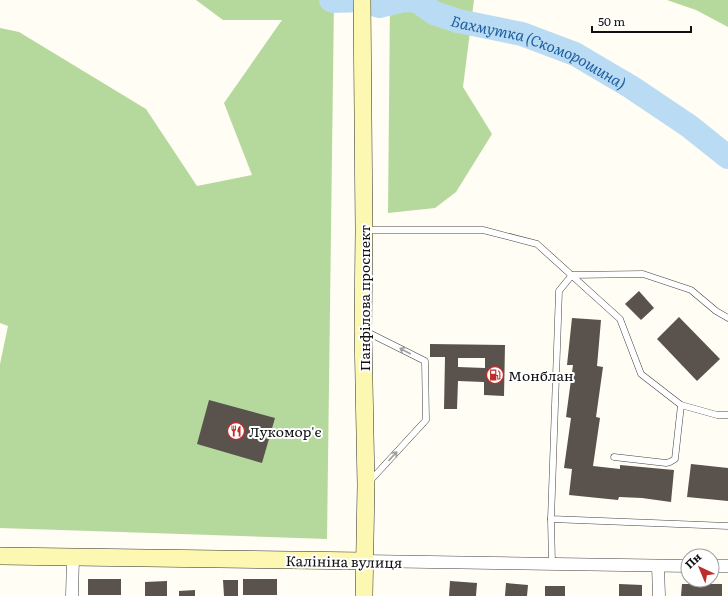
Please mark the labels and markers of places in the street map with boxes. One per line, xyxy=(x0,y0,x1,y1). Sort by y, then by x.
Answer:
fuel station icon: Монблан xyxy=(485,365,505,385)
place label: Монблан xyxy=(508,365,574,385)
restaurant icon: Лукомор'є xyxy=(226,421,246,441)
place label: Лукомор'є xyxy=(249,421,322,441)

